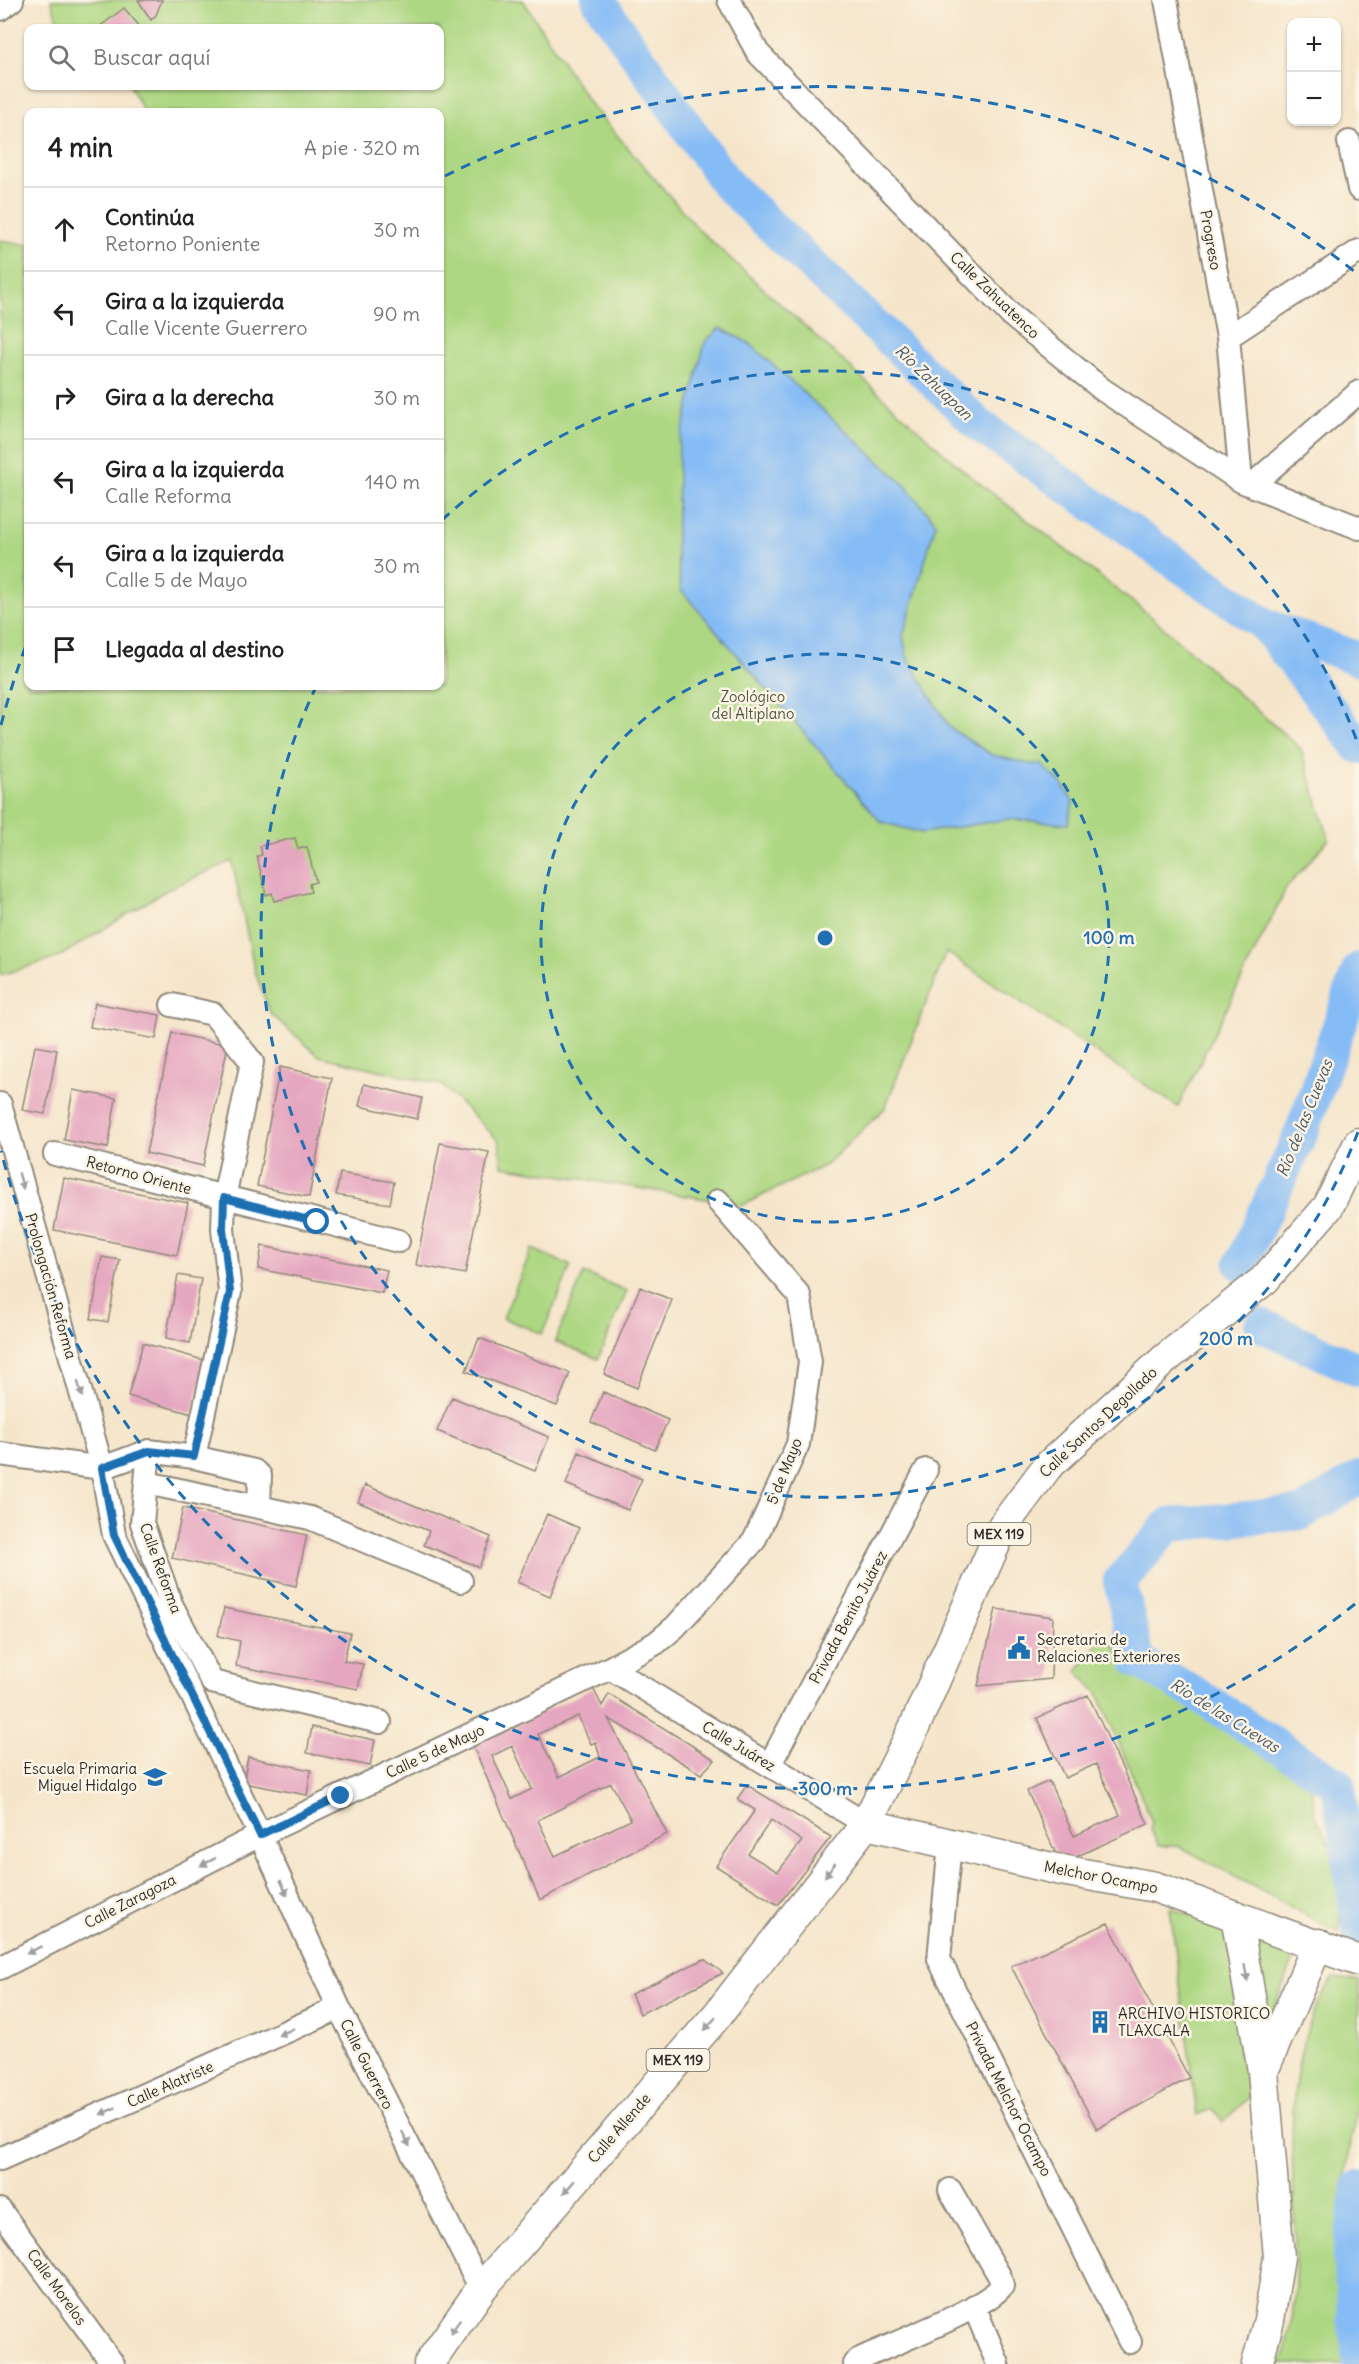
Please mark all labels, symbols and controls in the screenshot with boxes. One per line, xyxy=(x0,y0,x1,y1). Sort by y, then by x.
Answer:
map controls xyxy=(1287,18,1341,126)
button: + xyxy=(1287,18,1341,72)
search box xyxy=(24,24,444,90)
icon: search xyxy=(45,41,78,74)
text: Buscar aquí xyxy=(93,43,210,71)
button: − xyxy=(1287,72,1341,126)
text: 4 min xyxy=(48,131,113,164)
text: A pie · 320 m xyxy=(304,135,420,160)
text: Continúa xyxy=(105,203,194,231)
street label: Progreso xyxy=(1196,208,1226,272)
icon: ahead xyxy=(48,213,81,246)
text: 30 m xyxy=(373,217,420,242)
text: Retorno Poniente xyxy=(105,231,260,256)
street label: Calle Zahuatenco xyxy=(946,248,1044,342)
text: Gira a la izquierda xyxy=(105,287,284,315)
icon: left xyxy=(48,297,81,330)
text: 90 m xyxy=(373,301,420,326)
text: Calle Vicente Guerrero xyxy=(105,315,307,340)
water label: Río Zahuapan xyxy=(891,340,977,424)
icon: right xyxy=(48,381,81,414)
text: Gira a la derecha xyxy=(105,383,274,411)
text: 30 m xyxy=(373,385,420,410)
text: Gira a la izquierda xyxy=(105,455,284,483)
icon: left xyxy=(48,465,81,498)
text: 140 m xyxy=(365,469,420,494)
text: Calle Reforma xyxy=(105,483,232,508)
text: Gira a la izquierda xyxy=(105,539,284,567)
icon: left xyxy=(48,549,81,582)
text: 30 m xyxy=(373,553,420,578)
text: Calle 5 de Mayo xyxy=(105,567,247,592)
icon: arrive xyxy=(48,633,81,666)
text: Llegada al destino xyxy=(105,635,284,663)
park label: Zoológico del Altiplano xyxy=(712,687,794,723)
text: 100 m xyxy=(1084,926,1135,949)
centre of rings xyxy=(815,928,835,948)
water label: Río de las Cuevas xyxy=(1271,1056,1337,1179)
street label: Retorno Oriente xyxy=(84,1152,194,1198)
one-way arrow xyxy=(17,1172,27,1190)
route start xyxy=(303,1208,329,1234)
street label: Prolongación Reforma xyxy=(21,1211,81,1361)
text: 200 m xyxy=(1199,1327,1253,1350)
street label: Calle Santos Degollado xyxy=(1035,1363,1161,1481)
one-way arrow xyxy=(76,1380,85,1398)
street label: 5 de Mayo xyxy=(762,1435,806,1507)
street label: Calle Reforma xyxy=(136,1520,186,1616)
road number: MEX 119 xyxy=(968,1523,1030,1545)
street label: Privada Benito Juárez xyxy=(805,1547,891,1687)
place label: Secretaria de Relaciones Exteriores xyxy=(1037,1630,1180,1666)
public building icon: Secretaria de Relaciones Exteriores xyxy=(1006,1635,1032,1661)
water label: Río de las Cuevas xyxy=(1167,1674,1284,1757)
street label: Calle Juárez xyxy=(699,1717,779,1775)
street label: Calle 5 de Mayo xyxy=(383,1720,487,1782)
place label: Escuela Primaria Miguel Hidalgo xyxy=(23,1759,137,1795)
school or university icon: Escuela Primaria Miguel Hidalgo xyxy=(142,1764,168,1790)
text: 300 m xyxy=(798,1777,852,1800)
route end xyxy=(327,1782,353,1808)
one-way arrow xyxy=(199,1857,216,1866)
street label: Melchor Ocampo xyxy=(1042,1857,1160,1897)
one-way arrow xyxy=(825,1863,837,1878)
street label: Calle Zaragoza xyxy=(81,1870,179,1932)
one-way arrow xyxy=(280,1880,289,1897)
one-way arrow xyxy=(25,1945,43,1955)
one-way arrow xyxy=(1241,1964,1250,1983)
place label: ARCHIVO HISTORICO TLAXCALA xyxy=(1118,2004,1270,2040)
building icon: ARCHIVO HISTORICO TLAXCALA xyxy=(1087,2009,1113,2035)
street label: Calle Guerrero xyxy=(336,2016,398,2112)
one-way arrow xyxy=(704,2016,717,2031)
street label: Privada Melchor Ocampo xyxy=(962,2019,1056,2179)
one-way arrow xyxy=(277,2027,294,2036)
road number: MEX 119 xyxy=(646,2049,710,2071)
street label: Calle Alatriste xyxy=(124,2056,216,2112)
street label: Calle Allende xyxy=(583,2089,655,2167)
one-way arrow xyxy=(99,2107,116,2116)
one-way arrow xyxy=(401,2131,410,2148)
one-way arrow xyxy=(563,2179,576,2194)
street label: Calle Morelos xyxy=(23,2245,91,2329)
one-way arrow xyxy=(449,2318,461,2334)

